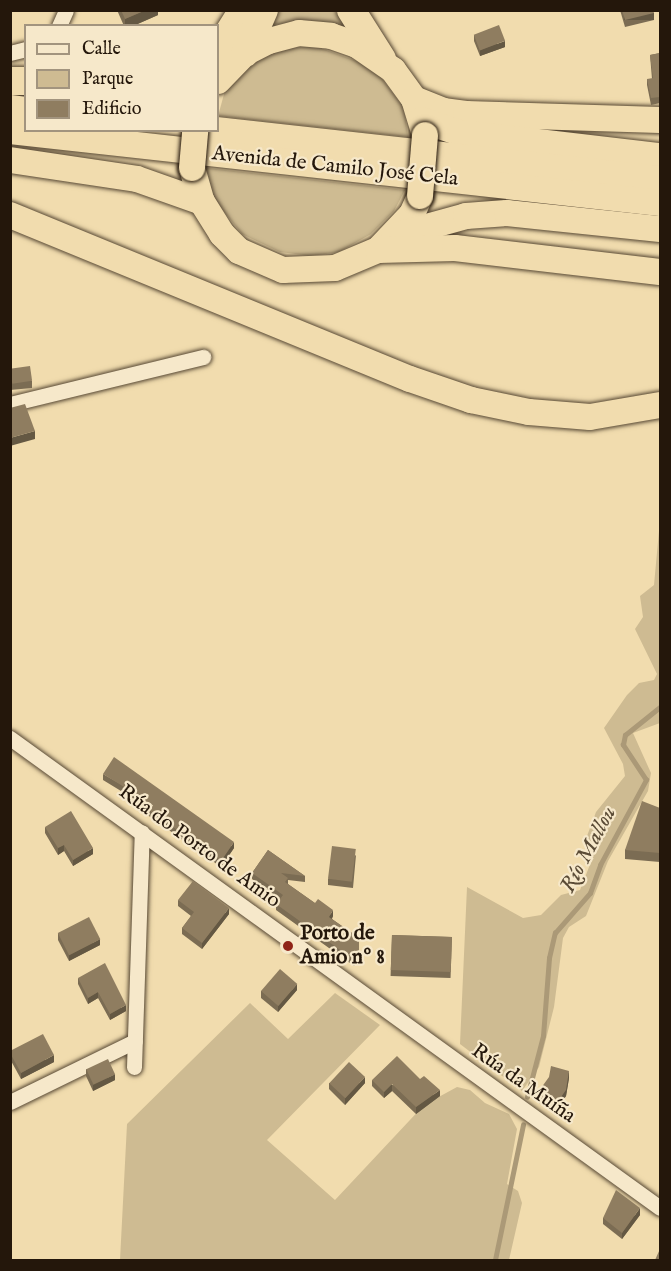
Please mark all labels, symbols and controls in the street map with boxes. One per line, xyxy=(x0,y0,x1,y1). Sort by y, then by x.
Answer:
legend xyxy=(24,24,219,132)
text: Calle xyxy=(82,38,121,61)
text: Parque xyxy=(82,68,133,91)
text: Edificio xyxy=(82,98,142,121)
street label: Avenida de Camilo José Cela xyxy=(211,142,459,192)
street label: Rúa do Porto de Amio xyxy=(113,780,285,914)
water label: Río Mallou xyxy=(555,802,623,898)
place label: Porto de Amio nº 8 xyxy=(300,921,385,971)
marker: Porto de Amio nº 8 xyxy=(281,939,295,953)
street label: Rúa da Muíña xyxy=(466,1039,580,1129)

